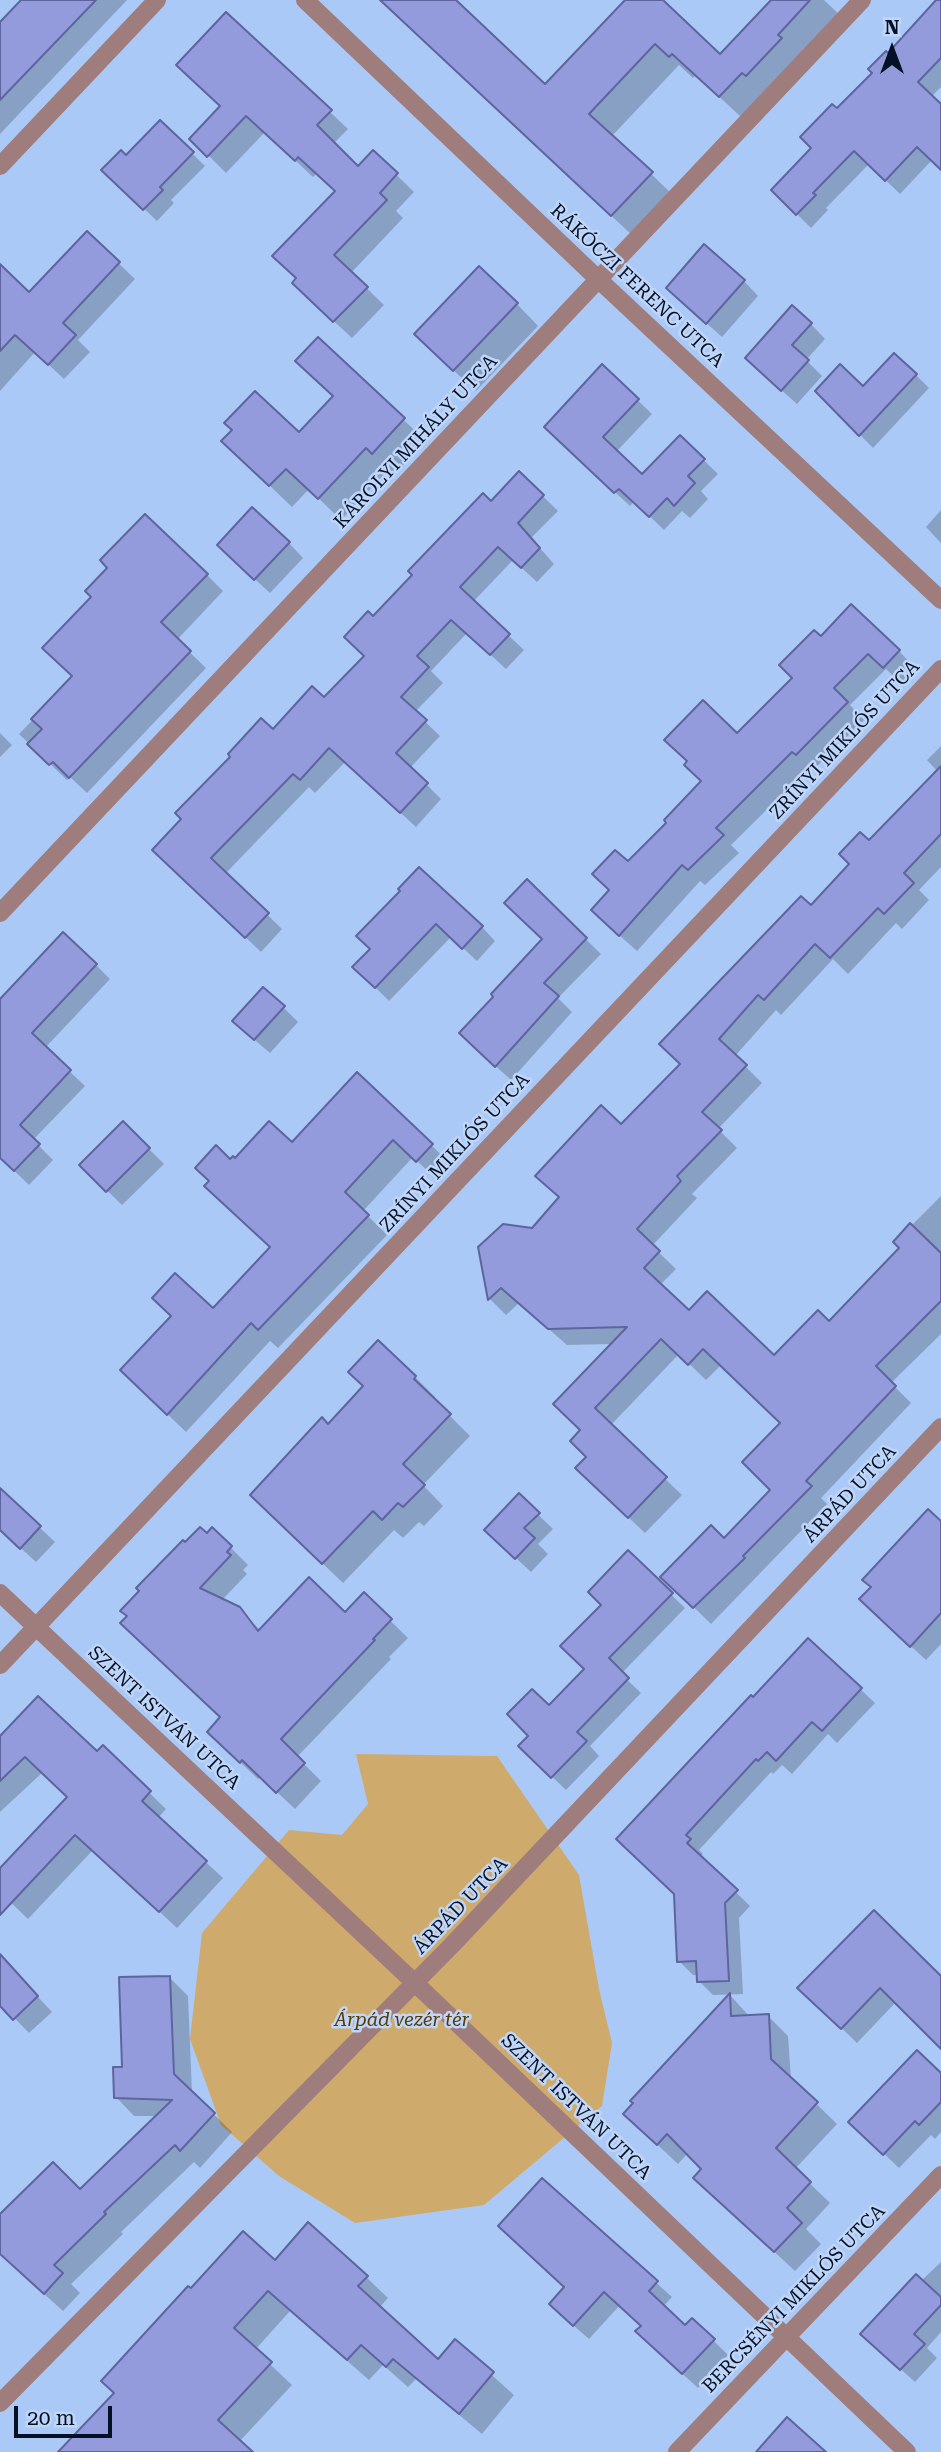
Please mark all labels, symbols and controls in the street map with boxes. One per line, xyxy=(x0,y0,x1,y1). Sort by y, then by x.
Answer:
north arrow xyxy=(857,14,927,84)
text: N xyxy=(885,16,899,39)
street label: RÁKÓCZI FERENC UTCA xyxy=(545,199,729,373)
street label: KÁROLYI MIHÁLY UTCA xyxy=(330,351,502,533)
street label: ZRÍNYI MIKLÓS UTCA xyxy=(765,656,925,824)
street label: ZRÍNYI MIKLÓS UTCA xyxy=(375,1069,535,1237)
street label: ÁRPÁD UTCA xyxy=(799,1440,901,1548)
street label: SZENT ISTVÁN UTCA xyxy=(83,1642,245,1794)
street label: ÁRPÁD UTCA xyxy=(409,1853,513,1959)
park label: Árpád vezér tér xyxy=(334,2009,470,2031)
street label: SZENT ISTVÁN UTCA xyxy=(496,2029,656,2185)
street label: BERCSÉNYI MIKLÓS UTCA xyxy=(698,2200,890,2398)
scale bar xyxy=(18,2392,116,2436)
text: 20 m xyxy=(27,2406,75,2430)

